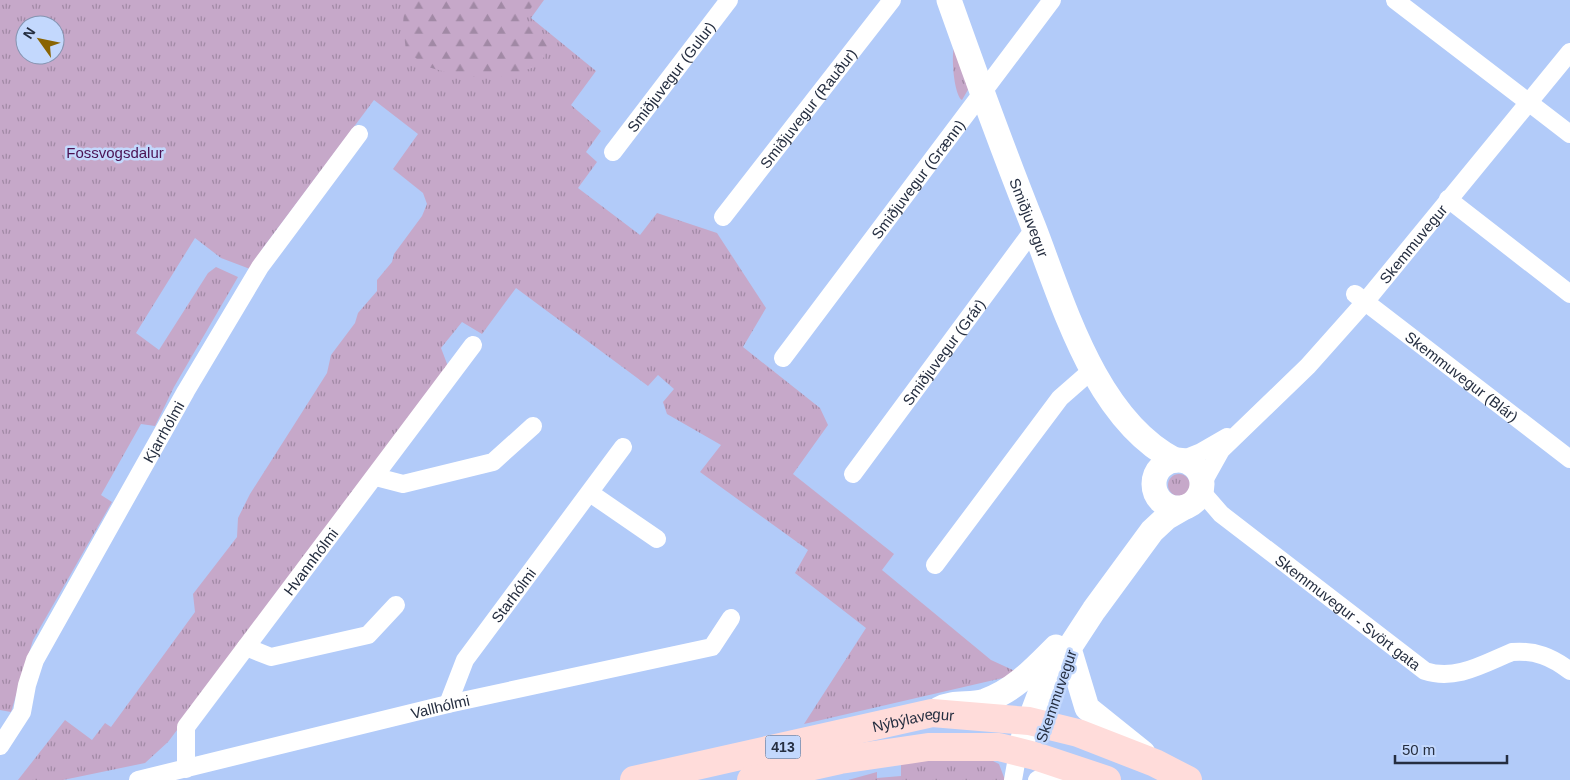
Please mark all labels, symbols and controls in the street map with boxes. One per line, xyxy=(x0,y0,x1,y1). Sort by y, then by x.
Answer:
north arrow xyxy=(15,15,65,65)
street label: Smiðjuvegur (Gulur) xyxy=(623,18,718,135)
text: N xyxy=(20,24,39,42)
street label: Smiðjuvegur (Rauður) xyxy=(756,45,860,171)
street label: Smiðjuvegur (Grænn) xyxy=(867,116,968,242)
park label: Fossvogsdalur xyxy=(66,144,164,161)
street label: Smiðjuvegur xyxy=(1007,176,1053,259)
street label: Skemmuvegur xyxy=(1376,201,1450,286)
street label: Smiðjuvegur (Grár) xyxy=(899,295,988,408)
street label: Skemmuvegur (Blár) xyxy=(1402,328,1522,425)
street label: Kjarrhólmi xyxy=(139,398,187,465)
street label: Hvannhólmi xyxy=(280,525,341,598)
street label: Skemmuvegur - Svört gata xyxy=(1272,551,1425,673)
street label: Starhólmi xyxy=(487,565,539,626)
street label: Skemmuvegur xyxy=(1032,648,1080,744)
street label: Vallhólmi xyxy=(409,691,471,721)
street label: Nýbýlavegur xyxy=(870,705,955,735)
scale bar xyxy=(1395,732,1508,764)
road number: 413 xyxy=(766,736,800,759)
text: 50 m xyxy=(1402,741,1435,758)

